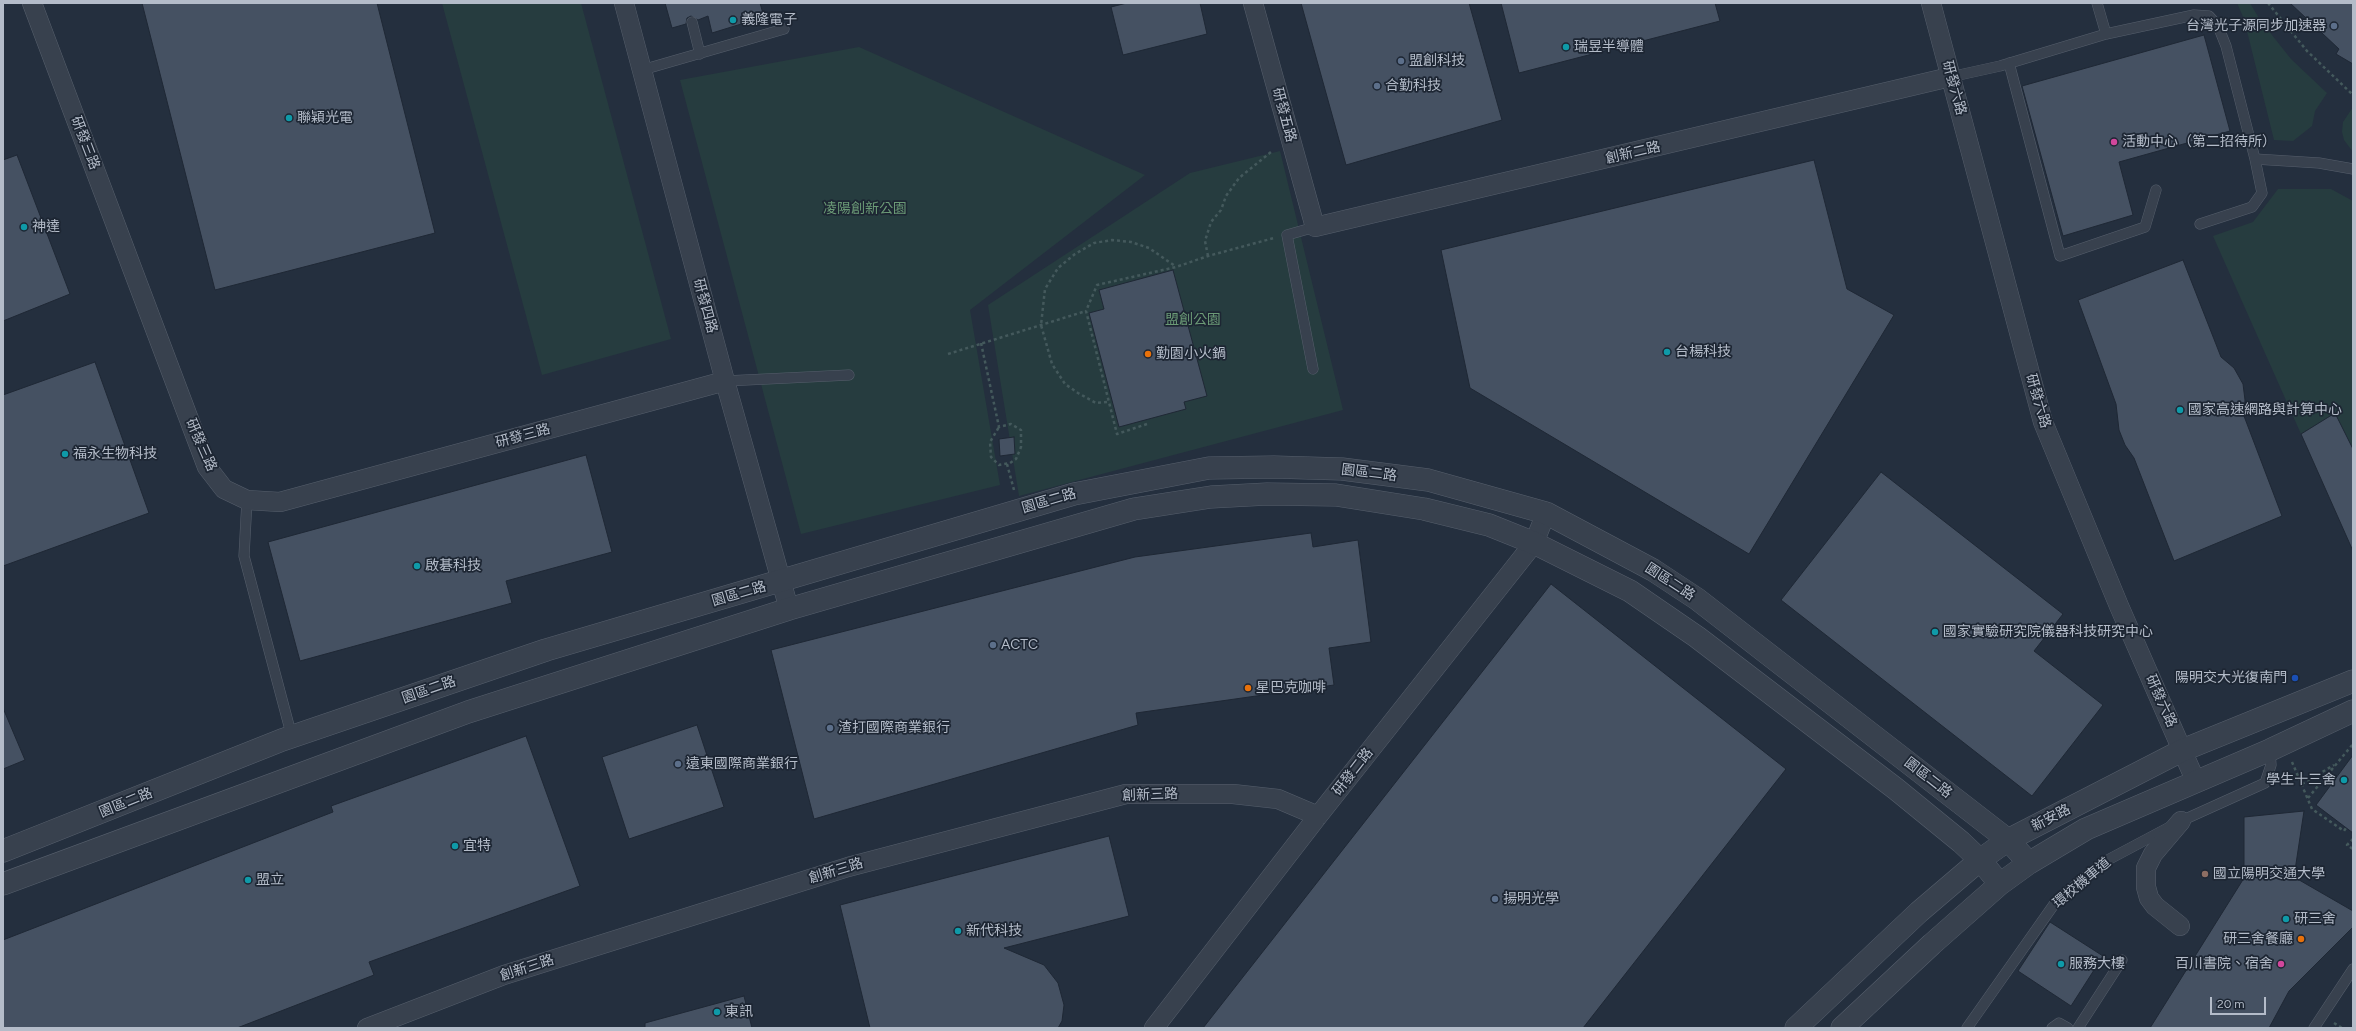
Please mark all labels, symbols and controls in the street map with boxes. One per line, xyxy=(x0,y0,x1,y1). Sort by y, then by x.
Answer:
place label: 義隆電子 xyxy=(741,12,797,28)
marker: 義隆電子 xyxy=(728,15,738,25)
place label: 台灣光子源同步加速器 xyxy=(2186,18,2326,34)
marker: 台灣光子源同步加速器 xyxy=(2329,21,2339,31)
place label: 瑞昱半導體 xyxy=(1574,39,1644,55)
marker: 瑞昱半導體 xyxy=(1561,42,1571,52)
place label: 盟創科技 xyxy=(1409,53,1465,69)
marker: 盟創科技 xyxy=(1396,56,1406,66)
street label: 研發六路 xyxy=(1939,59,1969,117)
place label: 合勤科技 xyxy=(1385,78,1441,94)
marker: 合勤科技 xyxy=(1372,81,1382,91)
street label: 研發五路 xyxy=(1269,86,1299,144)
place label: 聯穎光電 xyxy=(297,110,353,126)
marker: 聯穎光電 xyxy=(284,113,294,123)
street label: 研發三路 xyxy=(67,114,103,172)
place label: 活動中心（第二招待所） xyxy=(2122,134,2276,150)
marker: 活動中心（第二招待所） xyxy=(2109,137,2119,147)
street label: 創新二路 xyxy=(1604,139,1662,167)
park label: 凌陽創新公園 xyxy=(823,201,907,217)
place label: 神達 xyxy=(32,219,60,235)
marker: 神達 xyxy=(19,222,29,232)
street label: 研發四路 xyxy=(690,277,720,335)
park label: 盟創公園 xyxy=(1165,312,1221,328)
place label: 台楊科技 xyxy=(1675,344,1731,360)
place label: 勤園小火鍋 xyxy=(1156,346,1226,362)
marker: 台楊科技 xyxy=(1662,347,1672,357)
marker: 勤園小火鍋 xyxy=(1143,349,1153,359)
street label: 研發六路 xyxy=(2022,372,2054,430)
place label: 國家高速網路與計算中心 xyxy=(2188,402,2342,418)
marker: 國家高速網路與計算中心 xyxy=(2175,405,2185,415)
street label: 研發三路 xyxy=(182,416,220,474)
street label: 研發三路 xyxy=(494,421,552,451)
place label: 福永生物科技 xyxy=(73,446,157,462)
marker: 福永生物科技 xyxy=(60,449,70,459)
street label: 園區二路 xyxy=(1340,461,1398,485)
street label: 園區二路 xyxy=(1020,485,1078,517)
place label: 啟碁科技 xyxy=(425,558,481,574)
street label: 園區二路 xyxy=(1642,560,1698,604)
marker: 啟碁科技 xyxy=(412,561,422,571)
street label: 園區二路 xyxy=(710,578,768,610)
place label: 國家實驗研究院儀器科技研究中心 xyxy=(1943,624,2153,640)
marker: 國家實驗研究院儀器科技研究中心 xyxy=(1930,627,1940,637)
place label: ACTC xyxy=(1001,637,1038,653)
marker: ACTC xyxy=(988,640,998,650)
place label: 陽明交大光復南門 xyxy=(2175,670,2287,686)
street label: 研發六路 xyxy=(2142,672,2180,730)
street label: 園區二路 xyxy=(400,673,458,707)
marker: 陽明交大光復南門 xyxy=(2290,673,2300,683)
place label: 星巴克咖啡 xyxy=(1256,680,1326,696)
marker: 星巴克咖啡 xyxy=(1243,683,1253,693)
place label: 渣打國際商業銀行 xyxy=(838,720,950,736)
marker: 渣打國際商業銀行 xyxy=(825,723,835,733)
street label: 研發二路 xyxy=(1329,745,1377,799)
street label: 園區二路 xyxy=(1901,754,1955,802)
place label: 遠東國際商業銀行 xyxy=(686,756,798,772)
marker: 遠東國際商業銀行 xyxy=(673,759,683,769)
place label: 學生十三舍 xyxy=(2266,772,2336,788)
marker: 學生十三舍 xyxy=(2339,775,2349,785)
street label: 園區二路 xyxy=(97,785,155,821)
street label: 創新三路 xyxy=(1122,786,1178,804)
street label: 新安路 xyxy=(2028,801,2074,835)
place label: 宜特 xyxy=(463,838,491,854)
marker: 宜特 xyxy=(450,841,460,851)
street label: 環校機車道 xyxy=(2050,854,2114,912)
street label: 創新三路 xyxy=(807,855,865,887)
place label: 國立陽明交通大學 xyxy=(2213,866,2325,882)
marker: 國立陽明交通大學 xyxy=(2200,869,2210,879)
place label: 盟立 xyxy=(256,872,284,888)
marker: 盟立 xyxy=(243,875,253,885)
place label: 揚明光學 xyxy=(1503,891,1559,907)
marker: 揚明光學 xyxy=(1490,894,1500,904)
place label: 研三舍 xyxy=(2294,911,2336,927)
marker: 研三舍 xyxy=(2281,914,2291,924)
place label: 新代科技 xyxy=(966,923,1022,939)
marker: 新代科技 xyxy=(953,926,963,936)
place label: 研三舍餐廳 xyxy=(2223,931,2293,947)
marker: 研三舍餐廳 xyxy=(2296,934,2306,944)
street label: 創新三路 xyxy=(498,951,556,985)
place label: 服務大樓 xyxy=(2069,956,2125,972)
place label: 百川書院、宿舍 xyxy=(2175,956,2273,972)
marker: 服務大樓 xyxy=(2056,959,2066,969)
marker: 百川書院、宿舍 xyxy=(2276,959,2286,969)
scale bar xyxy=(2212,989,2268,1015)
text: 20 m xyxy=(2217,997,2245,1011)
place label: 東訊 xyxy=(725,1004,753,1020)
marker: 東訊 xyxy=(712,1007,722,1017)

